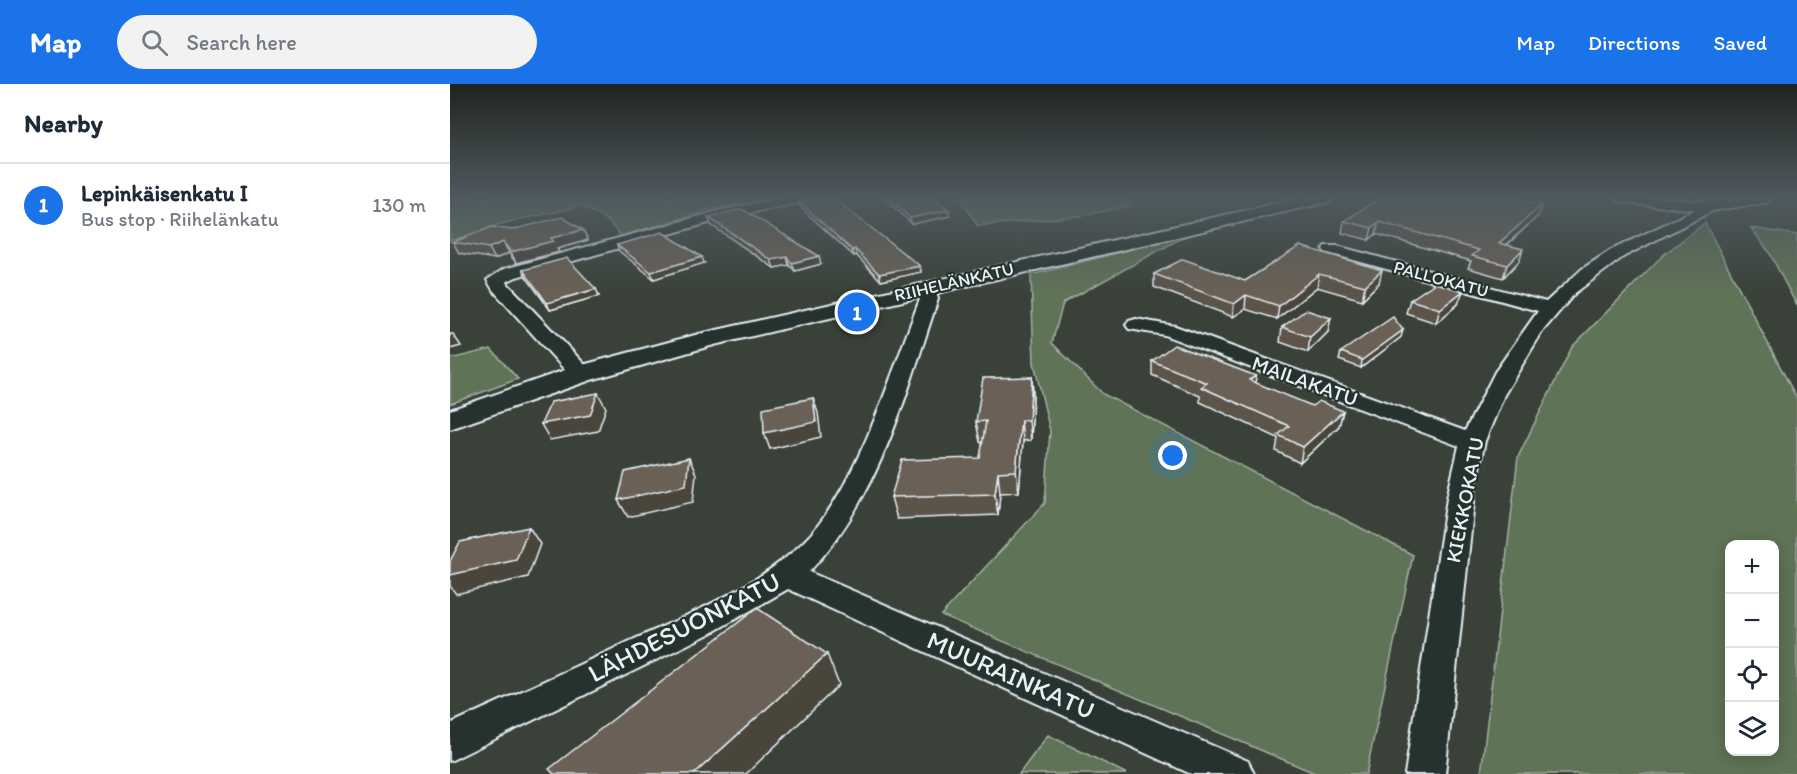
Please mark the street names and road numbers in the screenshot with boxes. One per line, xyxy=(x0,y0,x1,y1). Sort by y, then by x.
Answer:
street label: PALLOKATU xyxy=(1391,256,1491,302)
street label: RIIHELÄNKATU xyxy=(892,258,1016,306)
street label: MAILAKATU xyxy=(1249,350,1361,411)
street label: KIEKKOKATU xyxy=(1440,435,1489,565)
street label: LÄHDESUONKATU xyxy=(583,565,785,689)
street label: MUURAINKATU xyxy=(922,624,1100,726)

